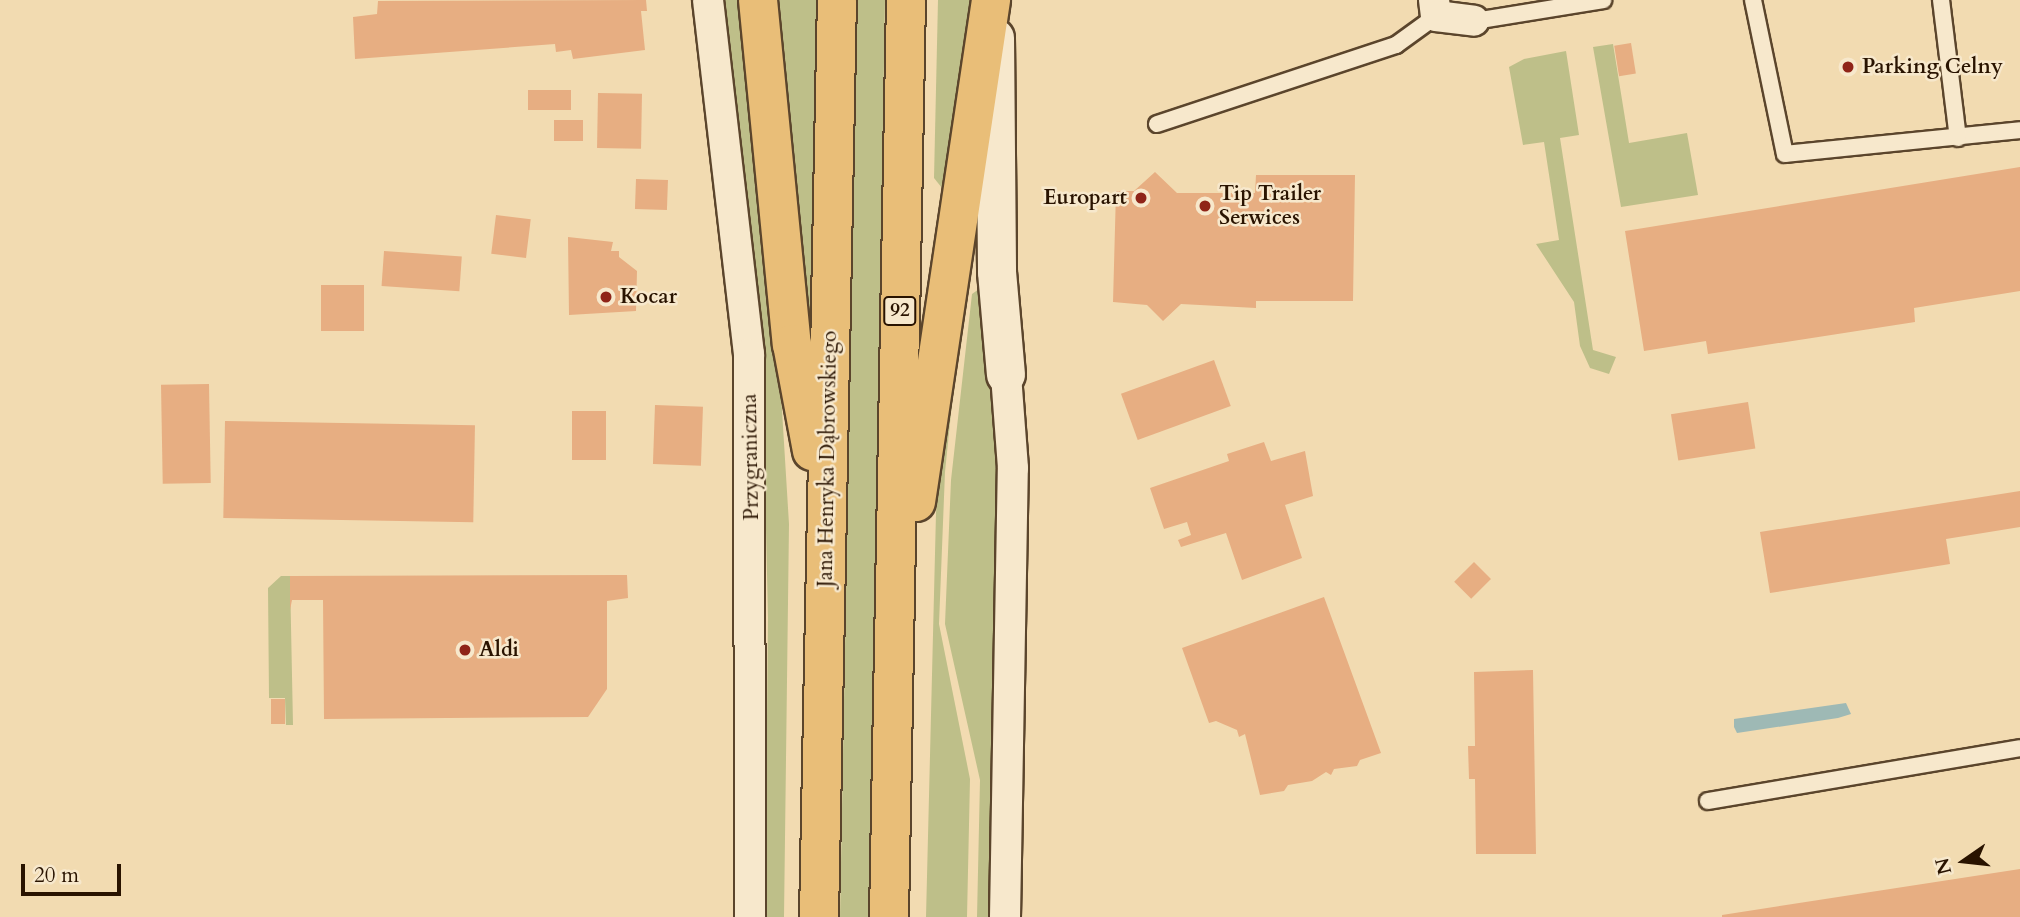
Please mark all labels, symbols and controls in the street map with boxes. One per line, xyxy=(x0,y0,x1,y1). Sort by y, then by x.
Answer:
place label: Parking Celny xyxy=(1862,54,2003,80)
marker: Parking Celny xyxy=(1840,59,1856,75)
place label: Tip Trailer Serwices xyxy=(1219,181,1321,231)
place label: Europart xyxy=(1043,185,1127,211)
marker: Europart xyxy=(1133,190,1149,206)
marker: Tip Trailer Serwices xyxy=(1197,198,1213,214)
place label: Kocar xyxy=(620,284,677,310)
marker: Kocar xyxy=(598,289,614,305)
road number: 92 xyxy=(883,296,918,326)
street label: Jana Henryka Dąbrowskiego xyxy=(813,331,843,587)
street label: Przygraniczna xyxy=(737,393,765,521)
place label: Aldi xyxy=(479,637,519,663)
marker: Aldi xyxy=(457,642,473,658)
north arrow xyxy=(1929,826,1999,896)
scale bar xyxy=(24,850,124,894)
text: N xyxy=(1929,855,1958,877)
text: 20 m xyxy=(34,861,79,890)

